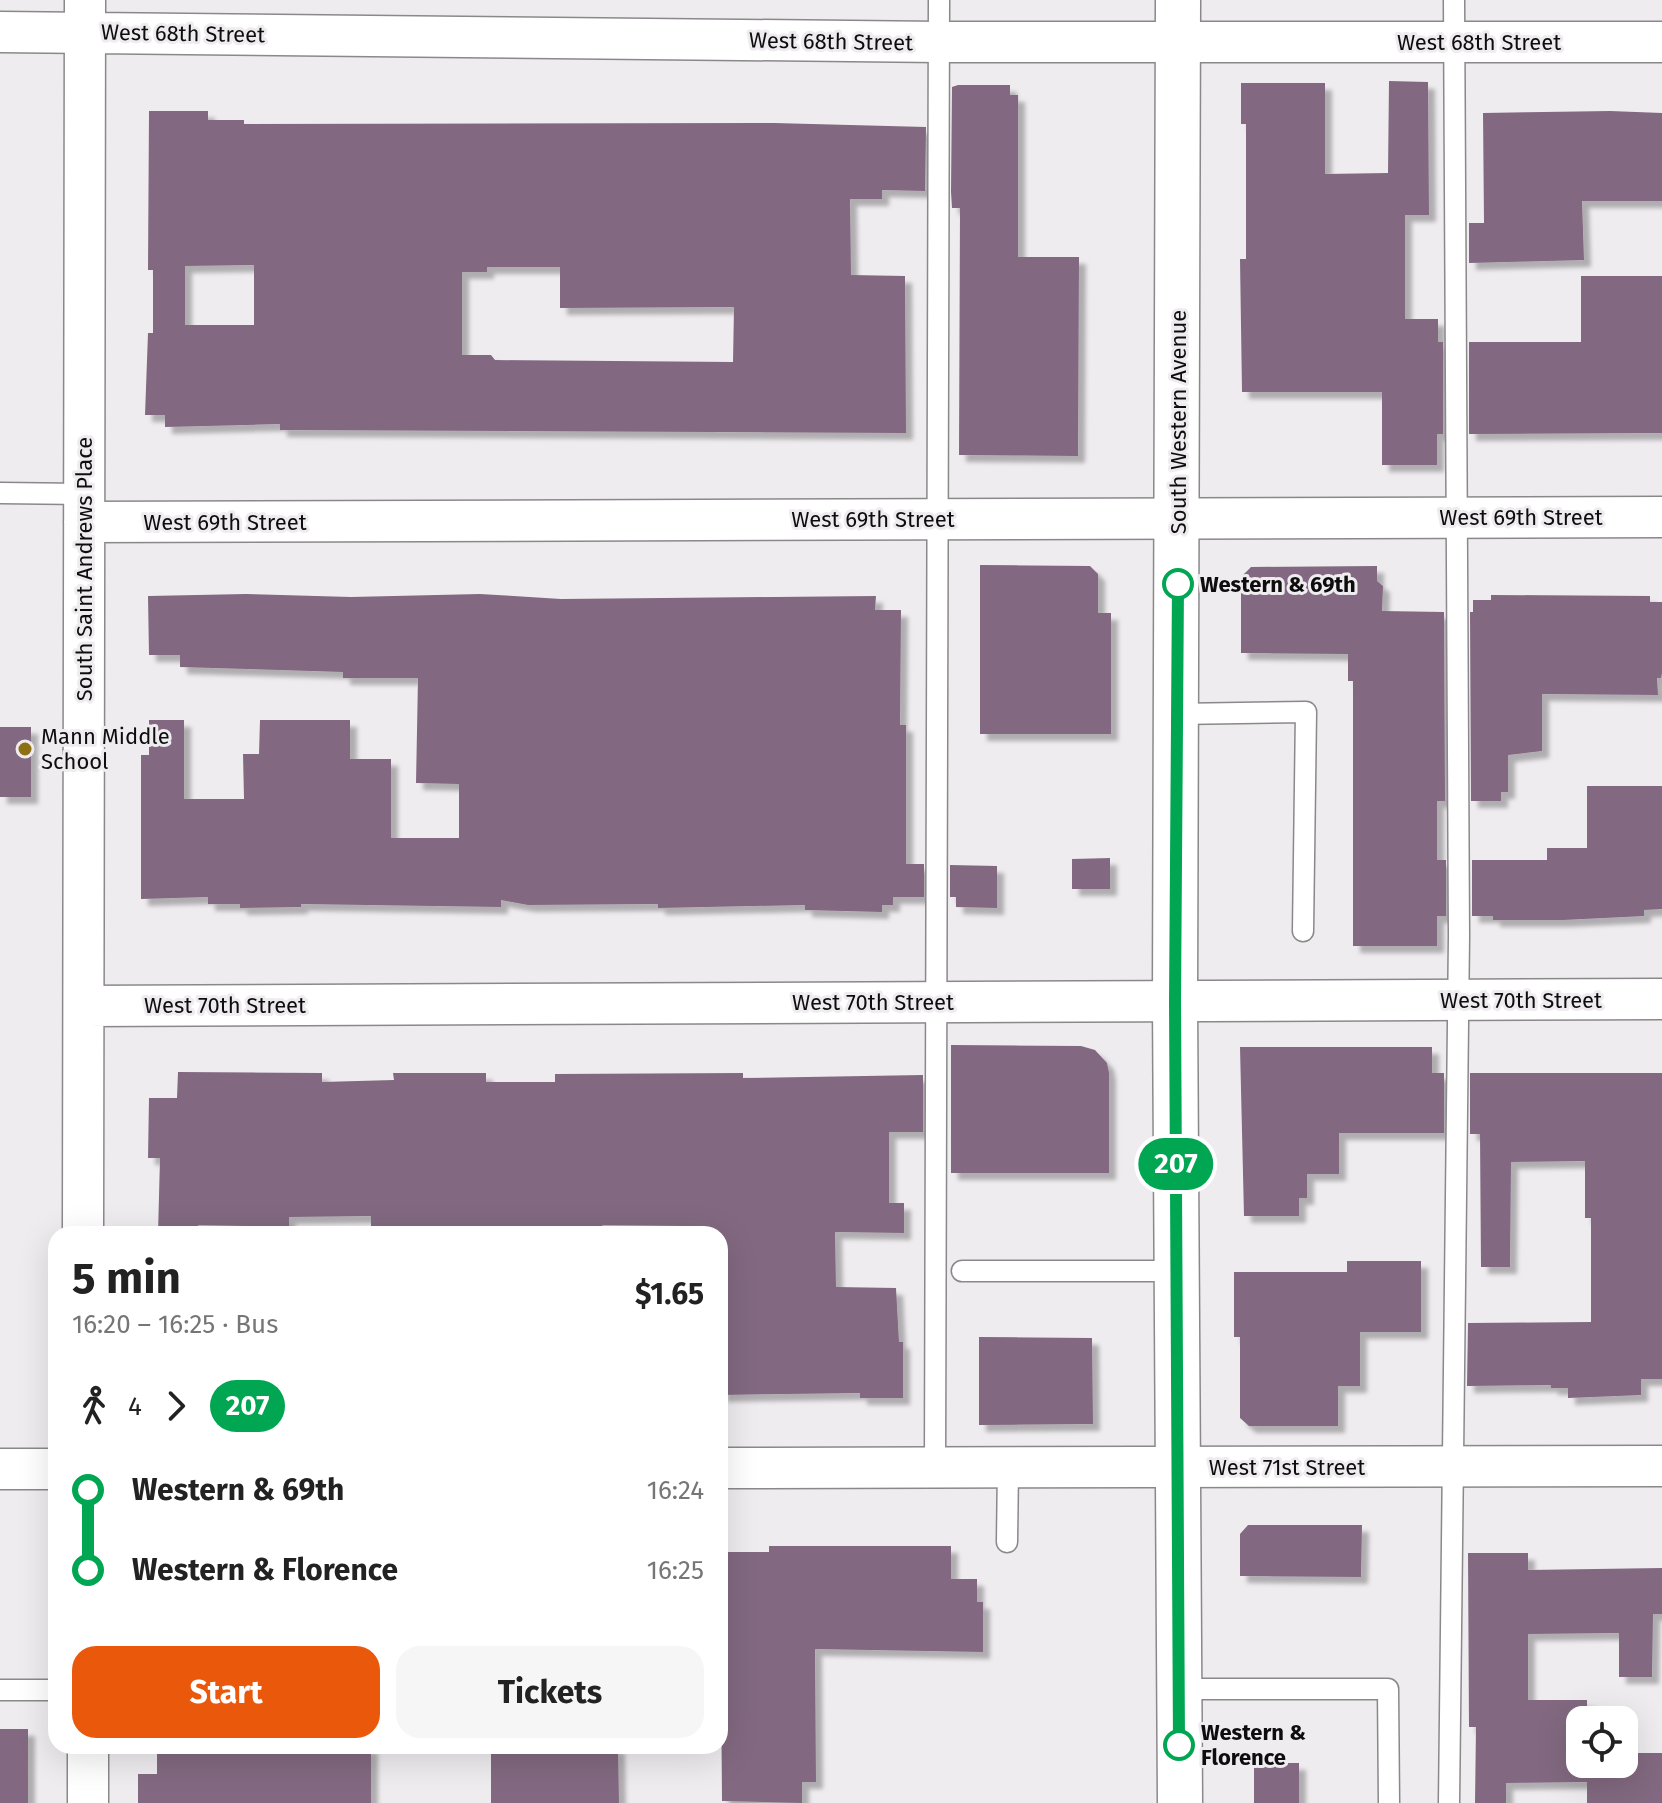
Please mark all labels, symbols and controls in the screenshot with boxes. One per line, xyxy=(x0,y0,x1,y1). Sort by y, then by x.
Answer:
street label: West 68th Street xyxy=(101,19,265,48)
street label: West 68th Street xyxy=(749,27,913,56)
street label: West 68th Street xyxy=(1397,29,1561,56)
street label: South Western Avenue xyxy=(1165,310,1192,534)
street label: South Saint Andrews Place xyxy=(71,437,98,701)
street label: West 69th Street xyxy=(1439,504,1603,531)
street label: West 69th Street xyxy=(791,506,955,533)
street label: West 69th Street xyxy=(143,509,307,536)
marker: Western & 69th xyxy=(1163,569,1193,599)
place label: Western & 69th xyxy=(1200,571,1356,598)
place label: Mann Middle School xyxy=(41,723,170,775)
marker: Mann Middle School xyxy=(16,740,34,758)
street label: West 70th Street xyxy=(1440,987,1602,1014)
street label: West 70th Street xyxy=(792,989,954,1016)
street label: West 70th Street xyxy=(144,992,306,1019)
line badge: 207 xyxy=(1130,1138,1222,1190)
text: 207 xyxy=(1154,1147,1198,1180)
text: 5 min xyxy=(72,1252,181,1305)
text: $1.65 xyxy=(635,1276,704,1312)
text: 16:20 – 16:25 · Bus xyxy=(72,1309,278,1340)
icon: walk xyxy=(72,1384,116,1428)
icon: forward xyxy=(154,1384,198,1428)
text: 207 xyxy=(226,1389,269,1422)
text: 4 xyxy=(128,1391,142,1422)
street label: West 71st Street xyxy=(1209,1454,1365,1481)
text: Western & 69th xyxy=(132,1472,344,1508)
text: 16:24 xyxy=(647,1475,704,1506)
text: Western & Florence xyxy=(132,1552,398,1588)
text: 16:25 xyxy=(647,1555,704,1586)
button: Start xyxy=(72,1646,380,1738)
button: Tickets xyxy=(396,1646,704,1738)
map controls xyxy=(1566,1706,1638,1778)
button: locate xyxy=(1566,1706,1638,1778)
place label: Western & Florence xyxy=(1201,1719,1306,1771)
marker: Western & Florence xyxy=(1164,1730,1194,1760)

